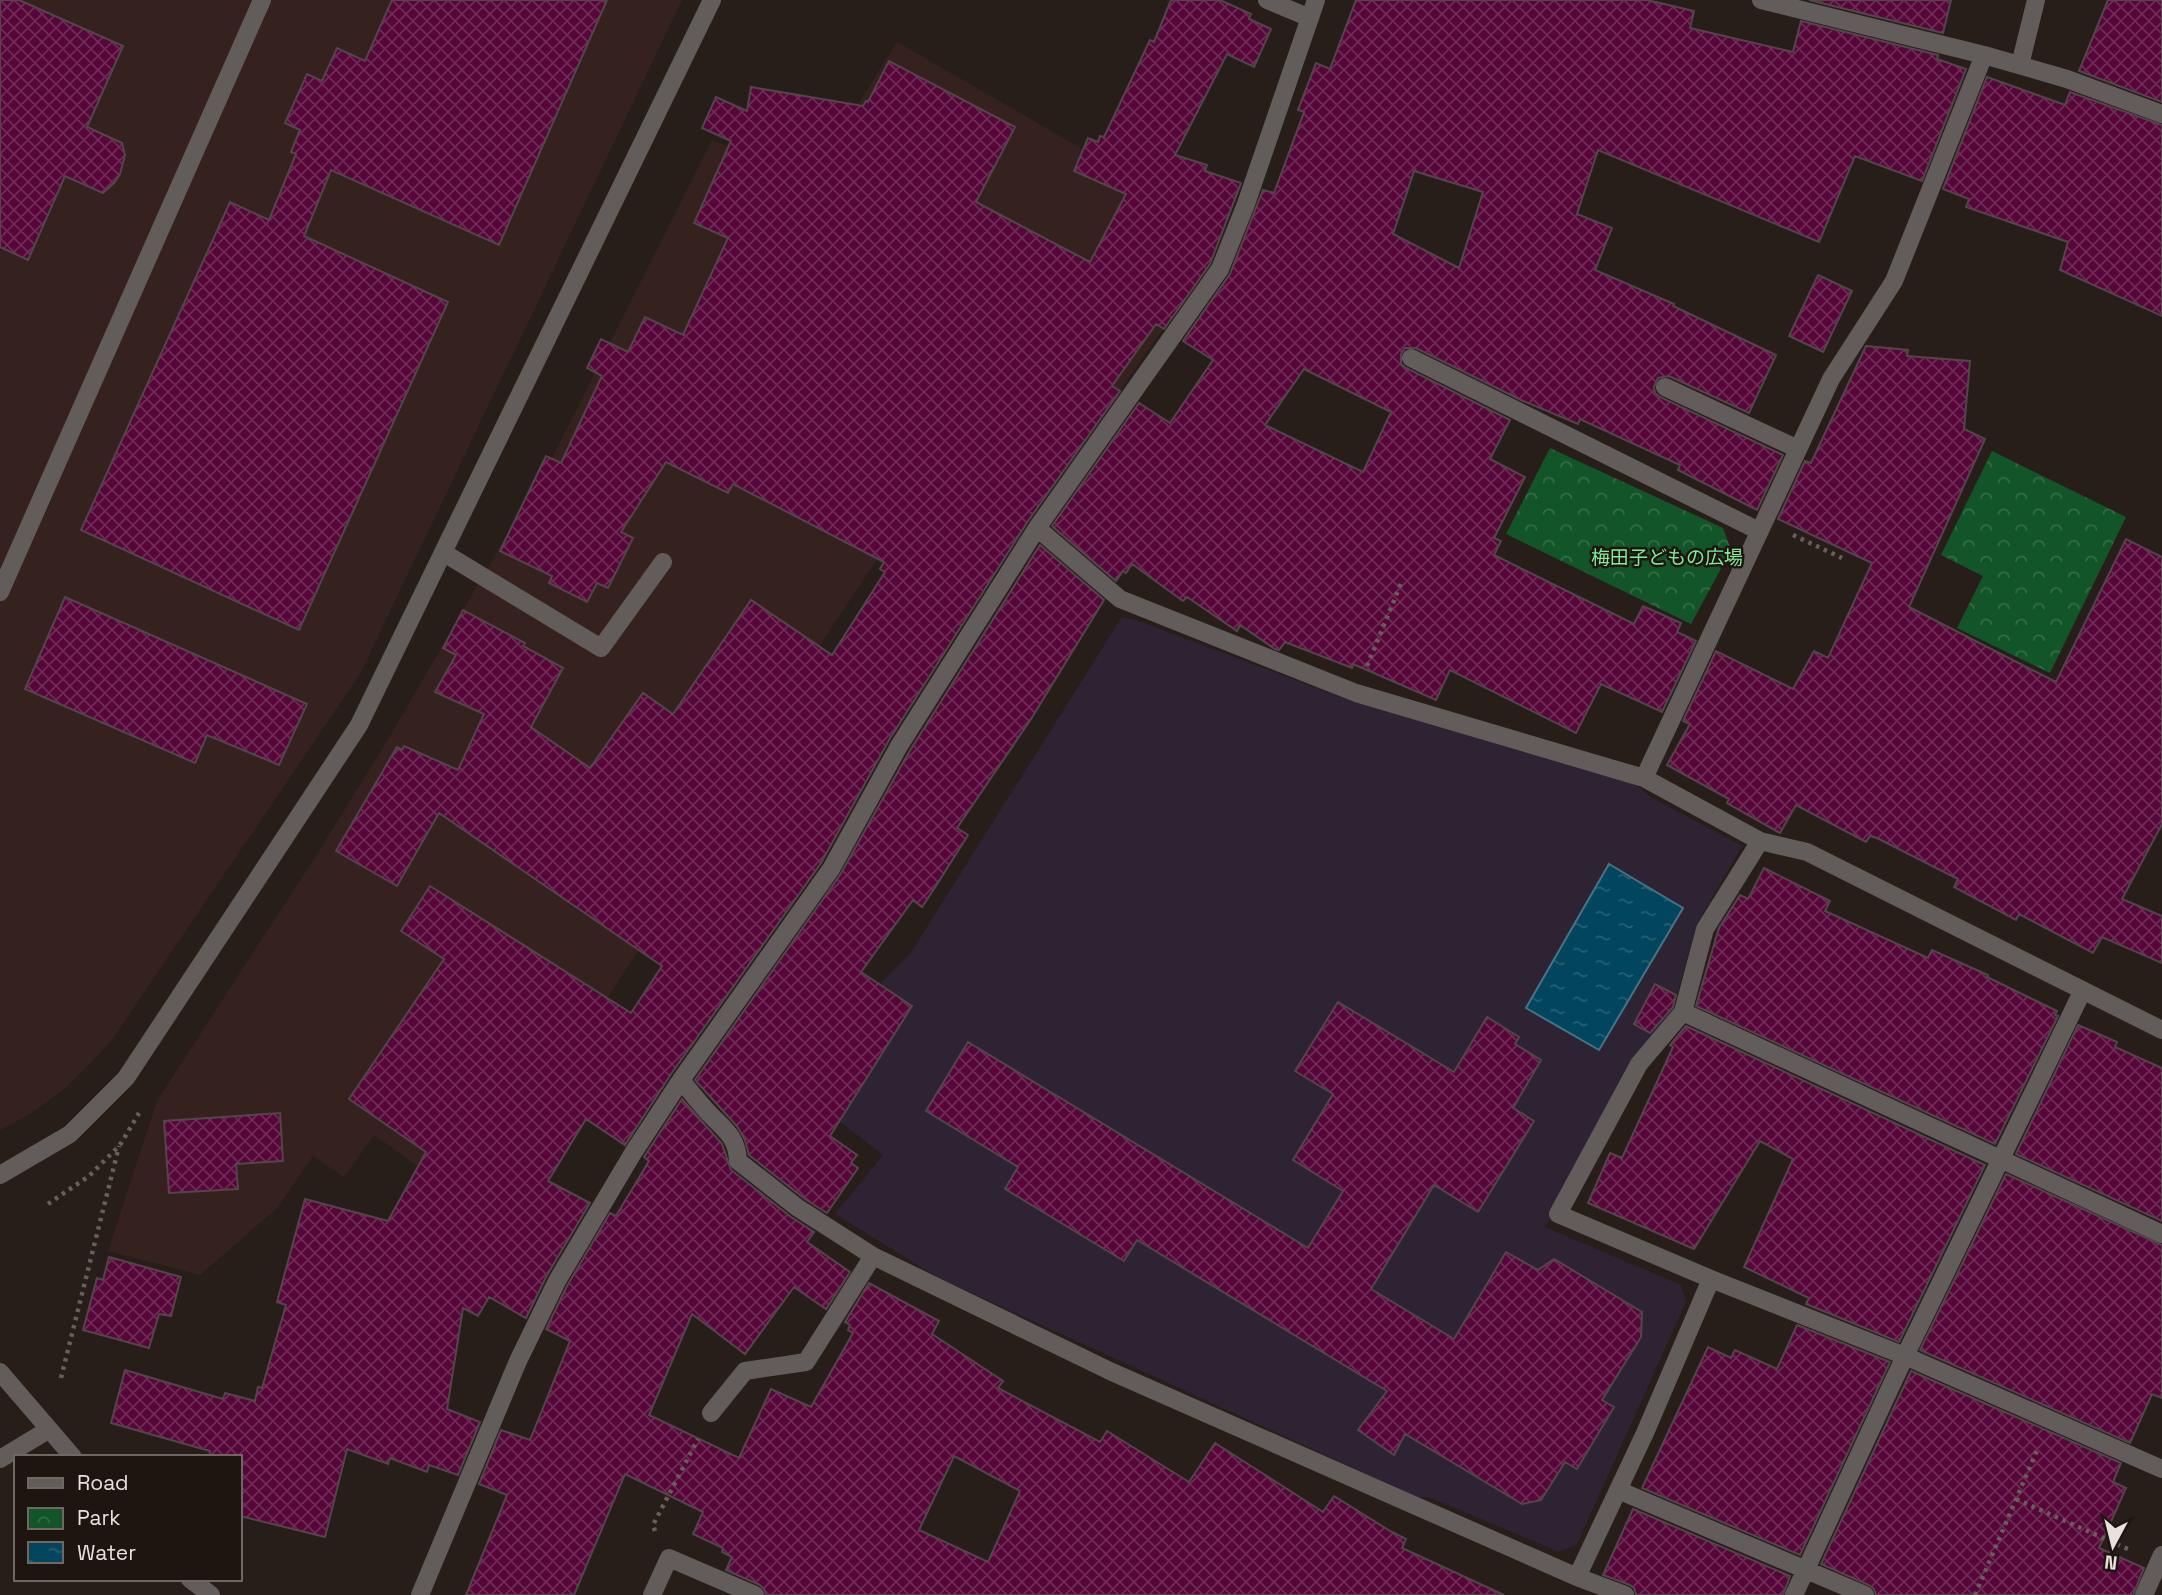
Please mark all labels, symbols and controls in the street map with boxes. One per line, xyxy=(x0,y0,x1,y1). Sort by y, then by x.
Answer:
park label: 梅田子どもの広場 xyxy=(1591,545,1743,570)
legend xyxy=(14,1455,242,1581)
text: Road xyxy=(77,1469,129,1496)
text: Park xyxy=(77,1504,121,1531)
north arrow xyxy=(2078,1511,2148,1581)
text: Water xyxy=(77,1539,136,1566)
text: N xyxy=(2103,1549,2119,1576)

